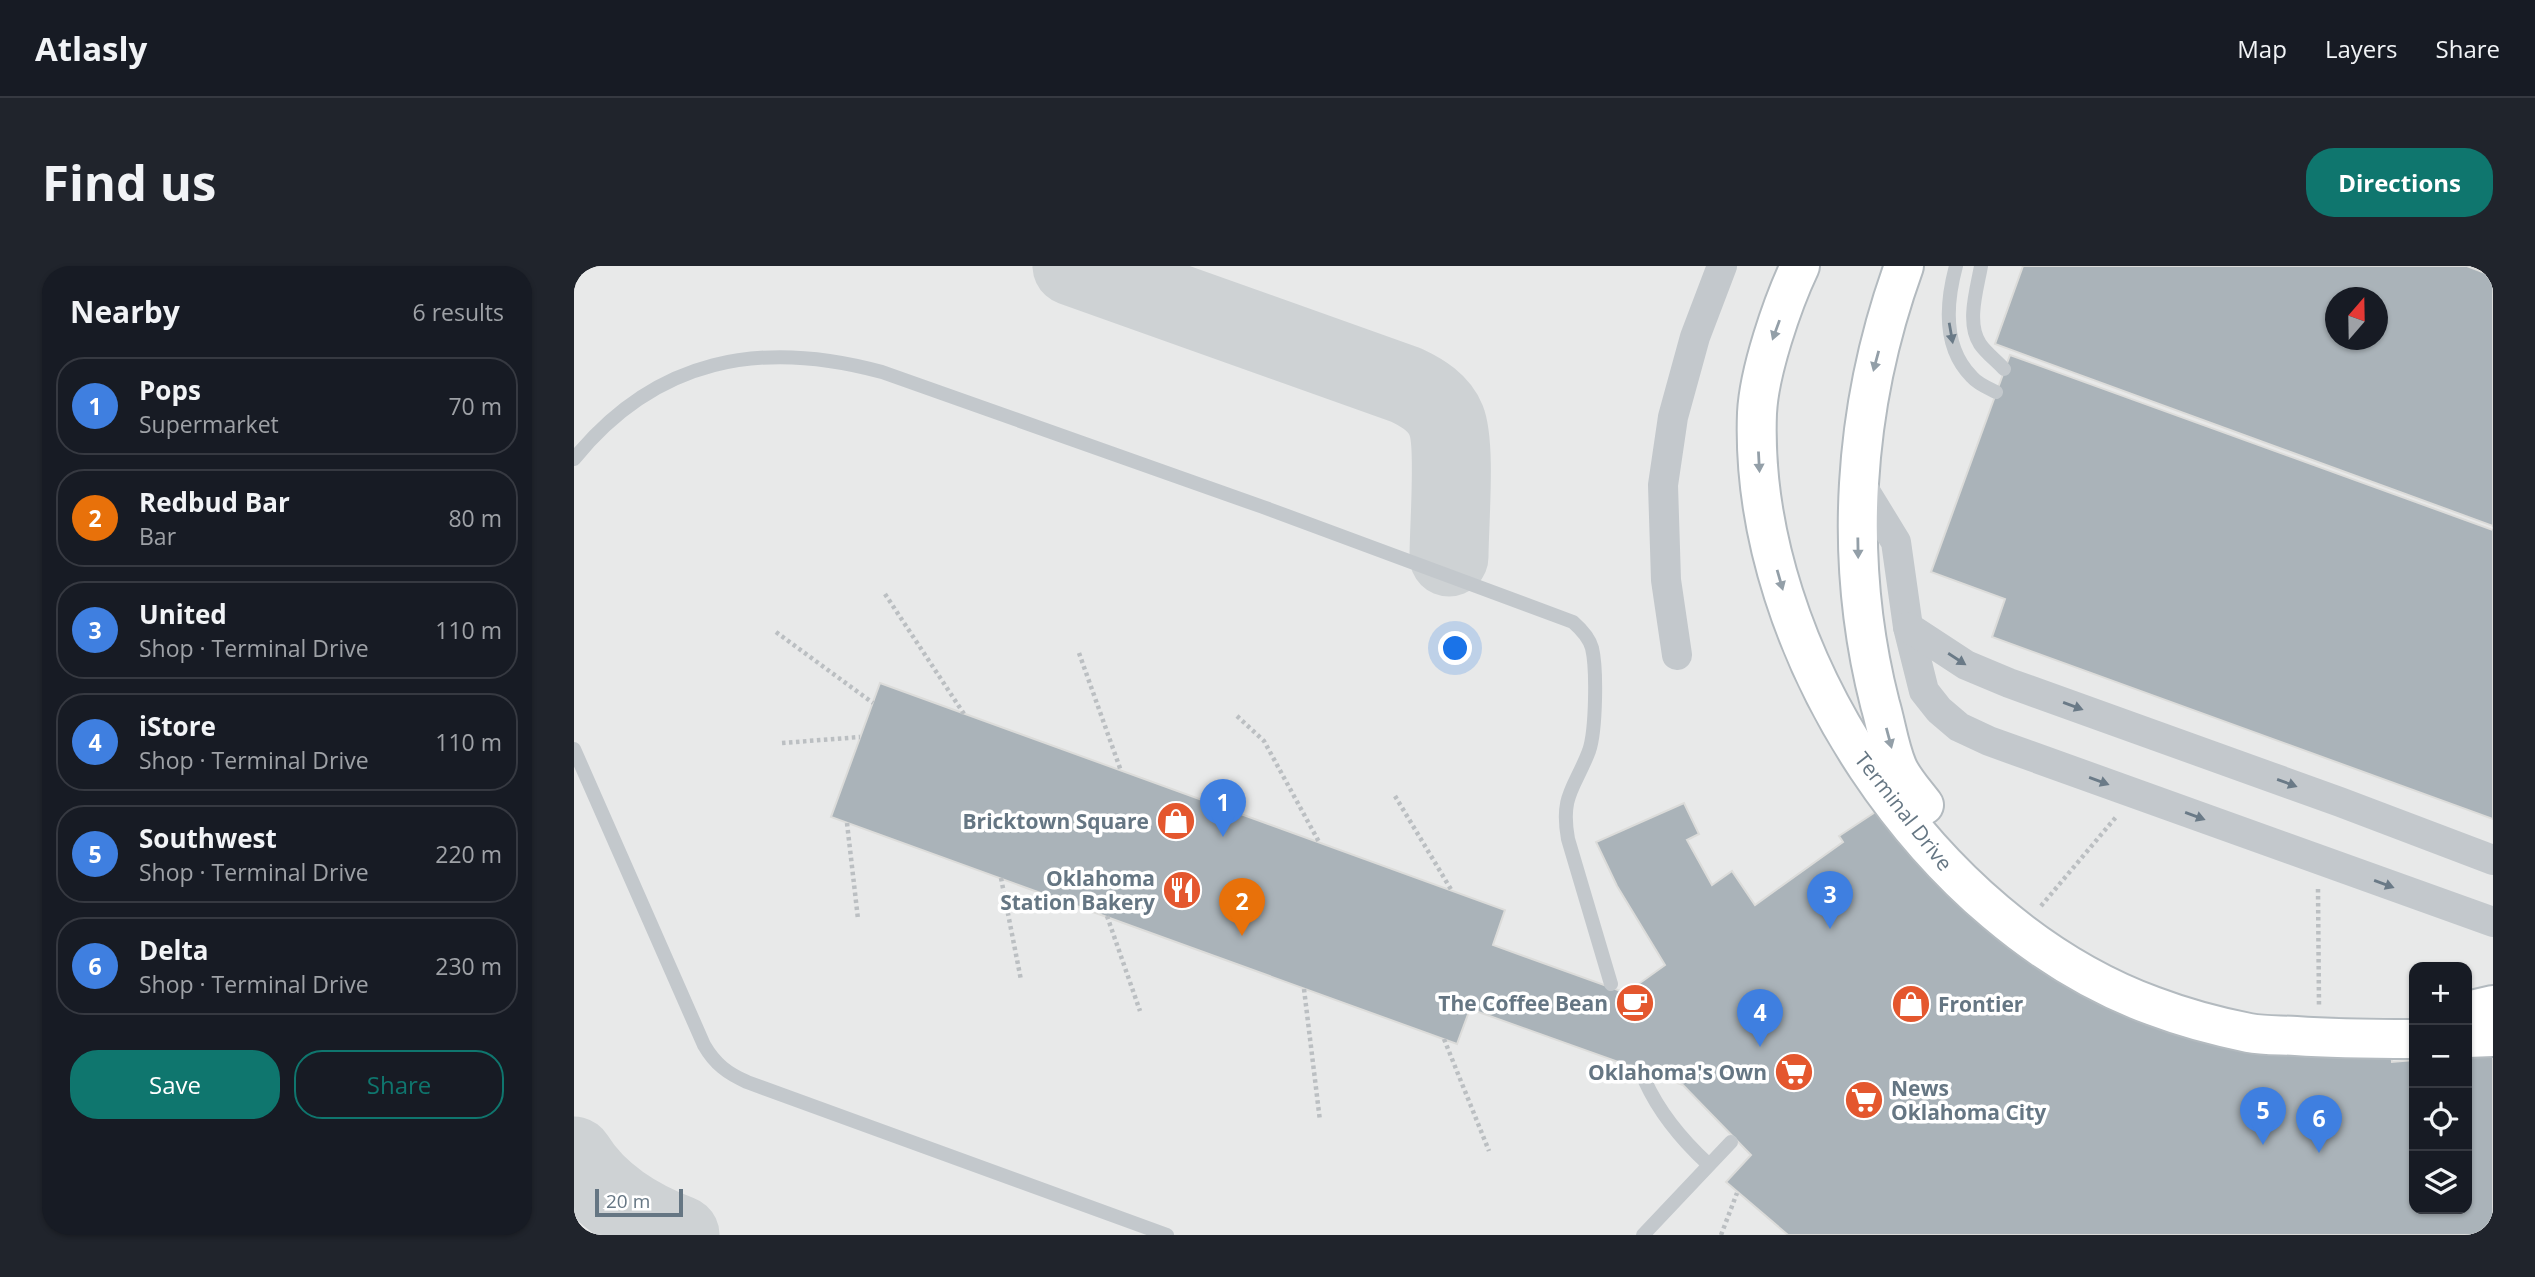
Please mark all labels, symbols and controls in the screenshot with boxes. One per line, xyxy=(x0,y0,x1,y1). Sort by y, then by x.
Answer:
text: Atlasly xyxy=(35,26,147,71)
text: Map xyxy=(2237,32,2287,65)
text: Layers xyxy=(2325,32,2398,65)
text: Share xyxy=(2436,32,2500,65)
button: Directions xyxy=(2306,148,2493,217)
text: Find us xyxy=(42,149,216,215)
north arrow xyxy=(2325,287,2388,350)
text: Nearby xyxy=(70,291,180,332)
text: 6 results xyxy=(413,296,504,328)
one-way arrow xyxy=(1770,320,1781,341)
one-way arrow xyxy=(1946,322,1957,344)
one-way arrow xyxy=(1870,350,1881,372)
text: Pops xyxy=(139,372,201,408)
text: 1 xyxy=(88,390,102,422)
text: 70 m xyxy=(448,390,502,422)
text: Supermarket xyxy=(139,408,279,440)
one-way arrow xyxy=(1753,451,1764,473)
text: Redbud Bar xyxy=(139,484,290,520)
text: 2 xyxy=(88,502,102,534)
text: 80 m xyxy=(448,502,502,534)
text: Bar xyxy=(139,520,176,552)
one-way arrow xyxy=(1852,538,1864,560)
one-way arrow xyxy=(1776,570,1786,591)
text: United xyxy=(139,596,227,632)
text: 3 xyxy=(88,614,102,646)
text: 110 m xyxy=(435,614,502,646)
your location xyxy=(1438,631,1472,665)
text: Shop · Terminal Drive xyxy=(139,632,369,664)
one-way arrow xyxy=(1947,652,1966,665)
one-way arrow xyxy=(2063,701,2084,712)
text: iStore xyxy=(139,708,216,744)
text: 4 xyxy=(88,726,102,758)
text: 110 m xyxy=(435,726,502,758)
one-way arrow xyxy=(1884,727,1895,749)
text: Shop · Terminal Drive xyxy=(139,744,369,776)
street label: Terminal Drive xyxy=(1849,746,1959,876)
one-way arrow xyxy=(2089,776,2110,787)
one-way arrow xyxy=(2277,778,2298,789)
pin: 1 xyxy=(1200,779,1246,837)
shop icon: Bricktown Square xyxy=(1155,800,1197,842)
place label: Bricktown Square xyxy=(962,807,1149,835)
one-way arrow xyxy=(2185,811,2206,822)
text: Southwest xyxy=(139,820,277,856)
text: 5 xyxy=(88,838,102,870)
text: 220 m xyxy=(435,838,502,870)
text: Shop · Terminal Drive xyxy=(139,856,369,888)
place label: Oklahoma Station Bakery xyxy=(1000,864,1155,916)
restaurant icon: Oklahoma Station Bakery xyxy=(1161,869,1203,911)
pin: 3 xyxy=(1807,871,1853,929)
pin: 2 xyxy=(1219,878,1265,936)
one-way arrow xyxy=(2373,879,2394,890)
text: Delta xyxy=(139,932,209,968)
text: 6 xyxy=(88,950,102,982)
text: 230 m xyxy=(435,950,502,982)
map controls xyxy=(2409,962,2472,1214)
button: + xyxy=(2409,962,2472,1025)
text: Shop · Terminal Drive xyxy=(139,968,369,1000)
cafe icon: The Coffee Bean xyxy=(1614,982,1656,1024)
shop icon: Frontier xyxy=(1890,983,1932,1025)
place label: The Coffee Bean xyxy=(1438,989,1608,1017)
pin: 4 xyxy=(1737,989,1783,1047)
place label: Frontier xyxy=(1938,990,2024,1018)
button: − xyxy=(2409,1025,2472,1088)
button: Save xyxy=(70,1050,280,1119)
button: Share xyxy=(294,1050,504,1119)
supermarket icon: Oklahoma's Own xyxy=(1773,1051,1815,1093)
place label: Oklahoma's Own xyxy=(1588,1058,1767,1086)
place label: News Oklahoma City xyxy=(1891,1074,2046,1126)
supermarket icon: News Oklahoma City xyxy=(1843,1079,1885,1121)
pin: 5 xyxy=(2240,1087,2286,1145)
button: locate xyxy=(2409,1088,2472,1151)
pin: 6 xyxy=(2296,1095,2342,1153)
button: layers xyxy=(2409,1151,2472,1214)
scale bar xyxy=(595,1186,682,1218)
text: 20 m xyxy=(606,1188,650,1214)

